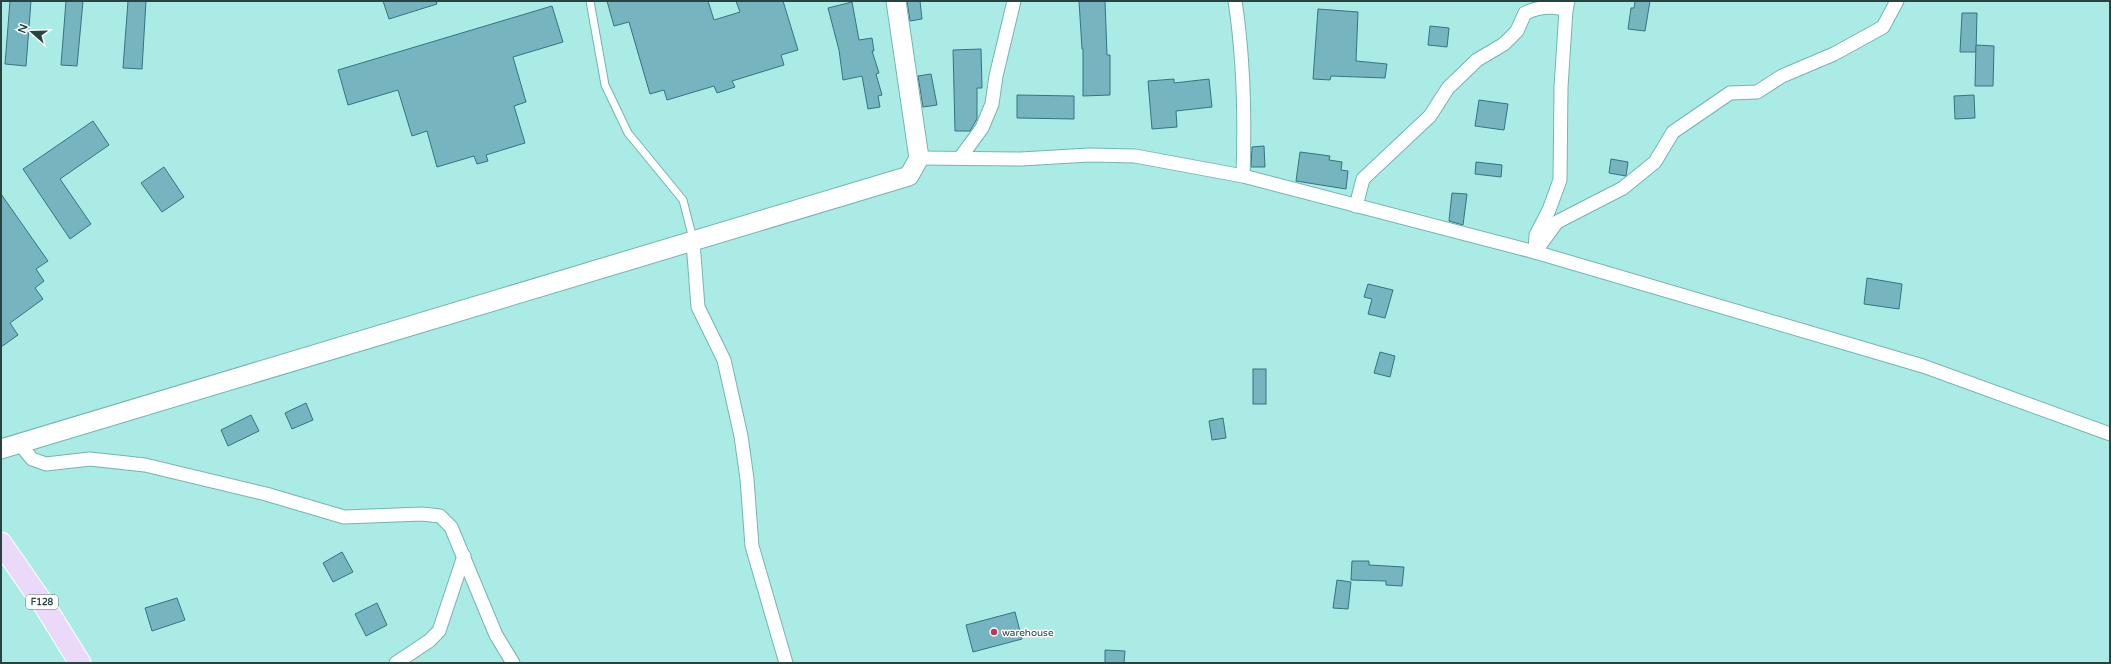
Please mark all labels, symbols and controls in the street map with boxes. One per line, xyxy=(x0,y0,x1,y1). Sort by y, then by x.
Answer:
north arrow xyxy=(12,12,52,52)
text: N xyxy=(15,22,31,35)
road number: F128 xyxy=(26,595,58,609)
marker: warehouse xyxy=(989,627,999,637)
place label: warehouse xyxy=(1002,627,1054,639)

